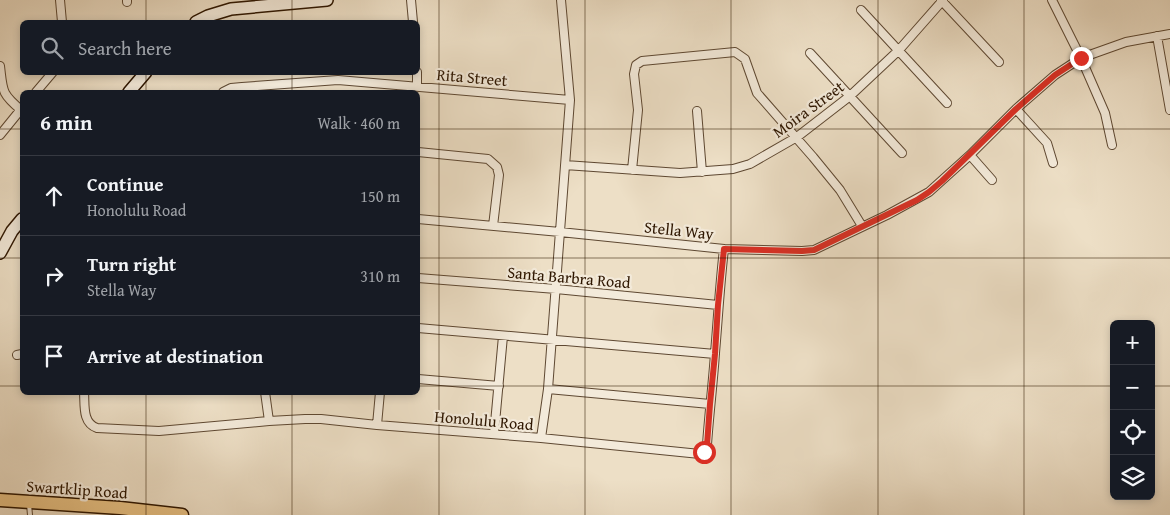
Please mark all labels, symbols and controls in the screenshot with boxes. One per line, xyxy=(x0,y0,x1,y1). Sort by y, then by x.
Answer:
search box xyxy=(20,20,420,75)
icon: search xyxy=(38,34,66,62)
text: Search here xyxy=(78,34,172,62)
route end xyxy=(1070,47,1093,70)
street label: Rita Street xyxy=(436,62,509,92)
street label: Moira Street xyxy=(767,74,849,143)
text: 6 min xyxy=(40,107,92,138)
text: Walk · 460 m xyxy=(317,111,400,135)
text: Continue xyxy=(87,170,164,198)
icon: ahead xyxy=(40,182,68,210)
text: 150 m xyxy=(360,184,400,208)
text: Honolulu Road xyxy=(87,198,186,222)
street label: Stella Way xyxy=(643,214,715,246)
text: Turn right xyxy=(87,250,176,278)
street label: Santa Barbra Road xyxy=(506,260,632,294)
icon: right xyxy=(40,262,68,290)
text: 310 m xyxy=(360,264,400,288)
text: Stella Way xyxy=(87,278,157,302)
map controls xyxy=(1110,320,1155,500)
button: + xyxy=(1110,320,1155,365)
icon: arrive xyxy=(40,342,68,370)
text: Arrive at destination xyxy=(87,342,263,370)
button: − xyxy=(1110,365,1155,410)
street label: Honolulu Road xyxy=(434,404,535,436)
button: locate xyxy=(1110,410,1155,455)
route start xyxy=(693,441,716,464)
button: layers xyxy=(1110,455,1155,500)
street label: Swartklip Road xyxy=(26,473,129,505)

